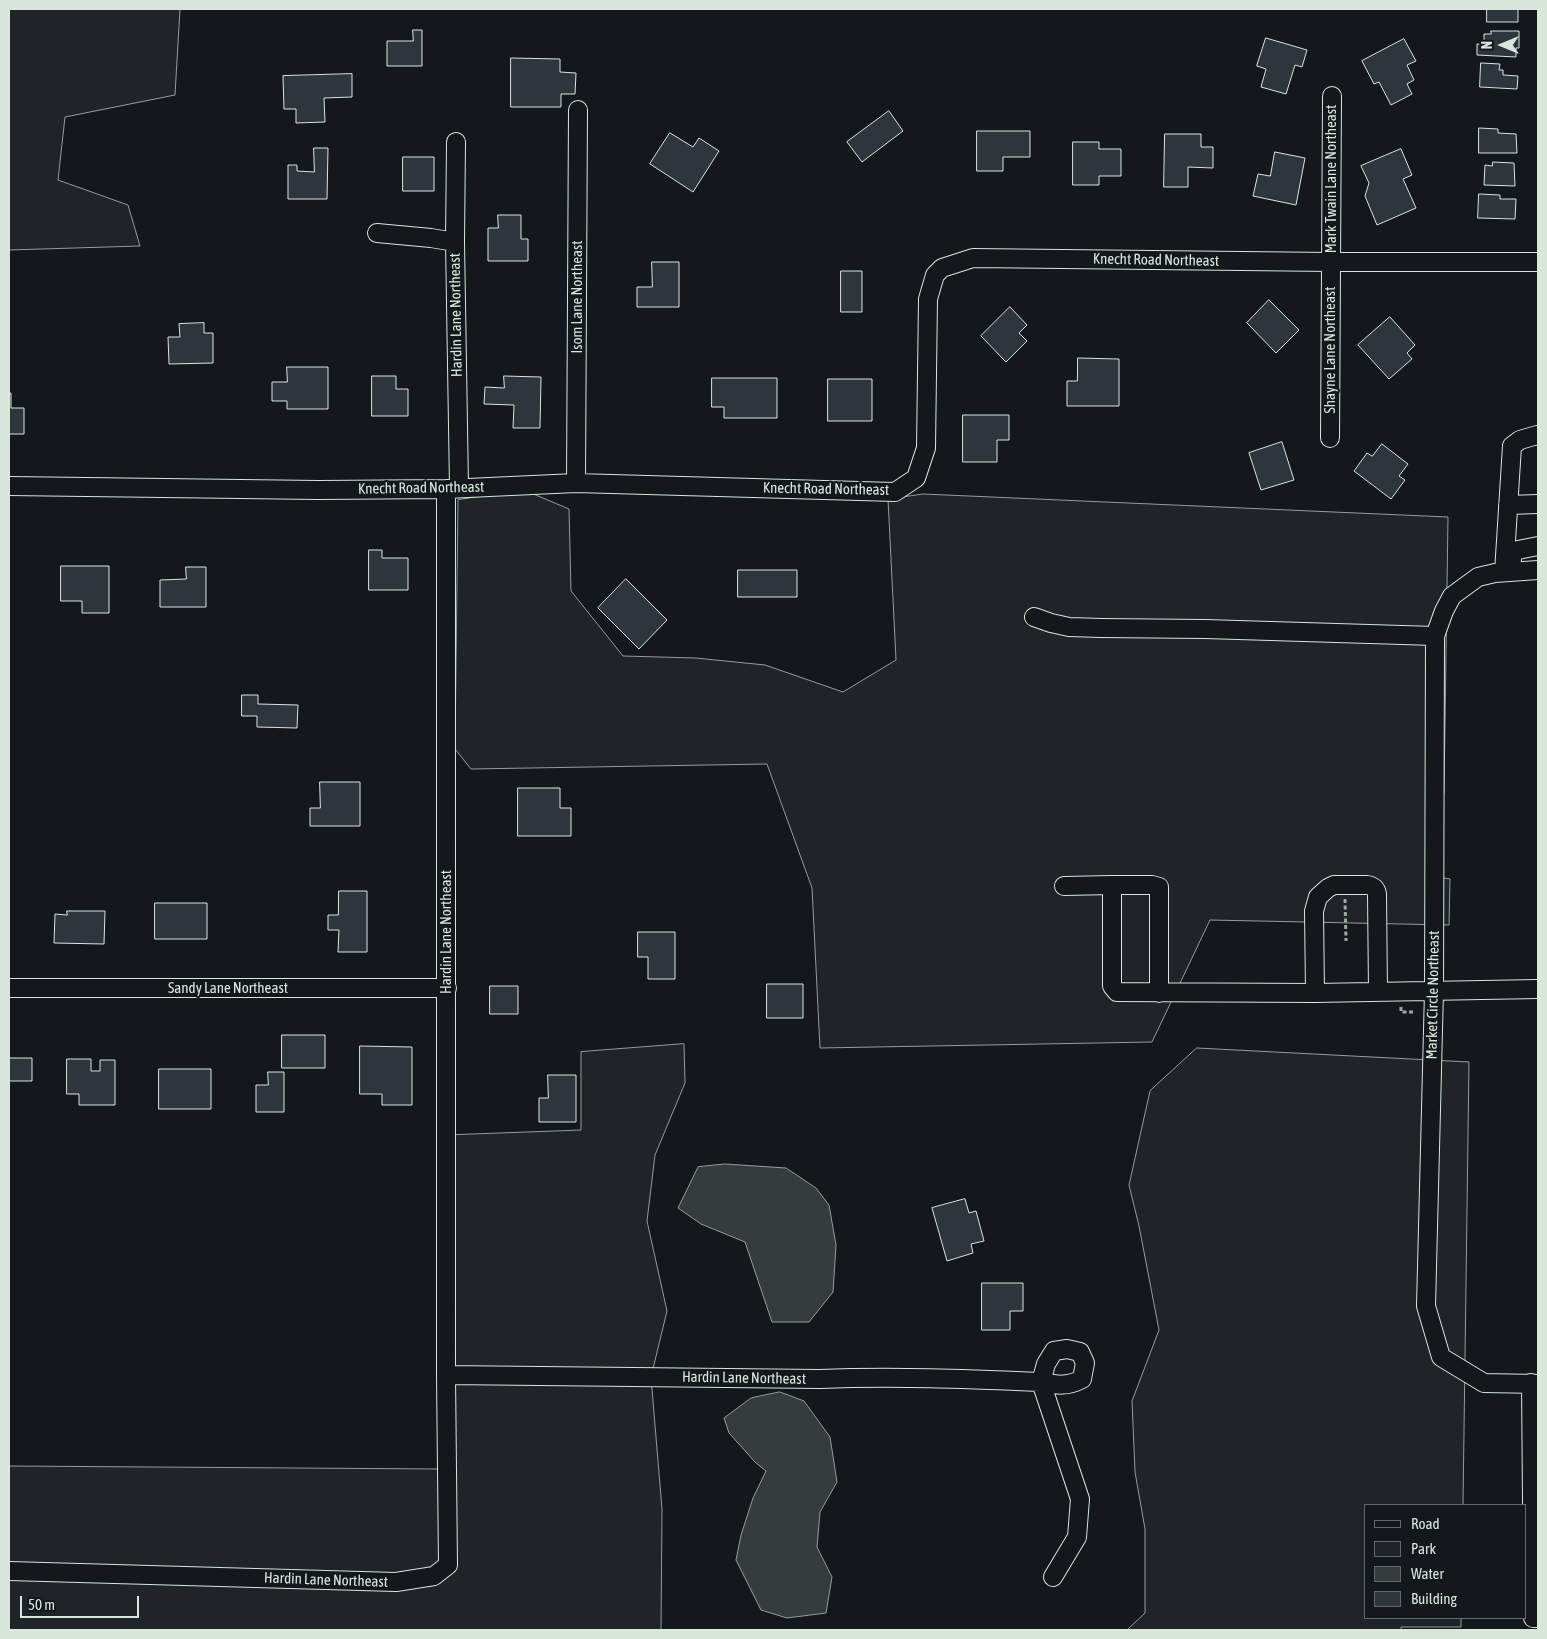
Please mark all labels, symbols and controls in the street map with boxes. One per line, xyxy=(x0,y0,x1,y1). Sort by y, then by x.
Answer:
north arrow xyxy=(1477,20,1527,70)
text: N xyxy=(1479,41,1495,49)
street label: Mark Twain Lane Northeast xyxy=(1322,105,1340,253)
street label: Isom Lane Northeast xyxy=(568,240,586,354)
street label: Knecht Road Northeast xyxy=(1093,250,1219,270)
street label: Hardin Lane Northeast xyxy=(446,253,466,377)
street label: Shayne Lane Northeast xyxy=(1321,287,1339,413)
street label: Knecht Road Northeast xyxy=(358,478,484,498)
street label: Knecht Road Northeast xyxy=(763,479,889,499)
street label: Hardin Lane Northeast xyxy=(437,870,455,994)
street label: Market Circle Northeast xyxy=(1423,930,1443,1060)
street label: Sandy Lane Northeast xyxy=(168,979,288,997)
street label: Hardin Lane Northeast xyxy=(682,1368,806,1388)
legend xyxy=(1364,1504,1527,1619)
text: Road xyxy=(1411,1515,1440,1532)
text: Park xyxy=(1411,1540,1436,1557)
text: Water xyxy=(1411,1565,1444,1582)
street label: Hardin Lane Northeast xyxy=(264,1569,388,1591)
scale bar xyxy=(22,1586,141,1618)
text: Building xyxy=(1411,1590,1457,1607)
text: 50 m xyxy=(28,1596,55,1613)

